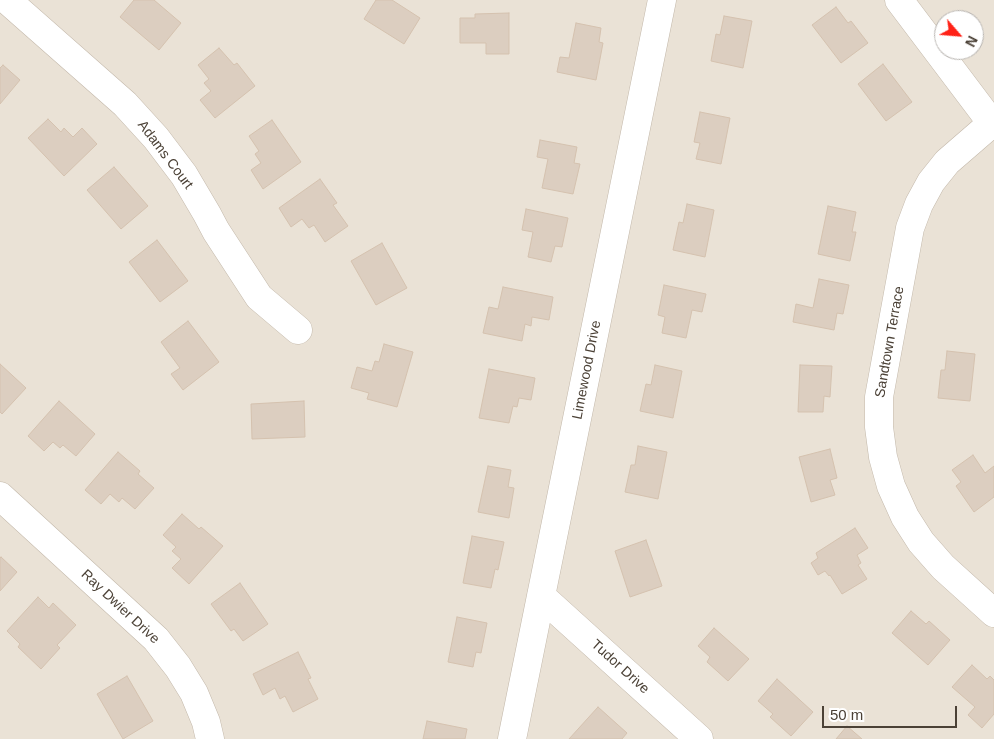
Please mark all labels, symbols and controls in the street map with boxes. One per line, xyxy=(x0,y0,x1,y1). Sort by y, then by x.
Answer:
north arrow xyxy=(934,10,984,60)
text: N xyxy=(962,33,981,49)
street label: Adams Court xyxy=(134,117,196,193)
street label: Sandtown Terrace xyxy=(872,285,908,399)
street label: Limewood Drive xyxy=(569,319,605,421)
street label: Ray Dwier Drive xyxy=(77,566,163,648)
street label: Tudor Drive xyxy=(587,636,653,698)
scale bar xyxy=(824,696,959,728)
text: 50 m xyxy=(830,706,863,723)

